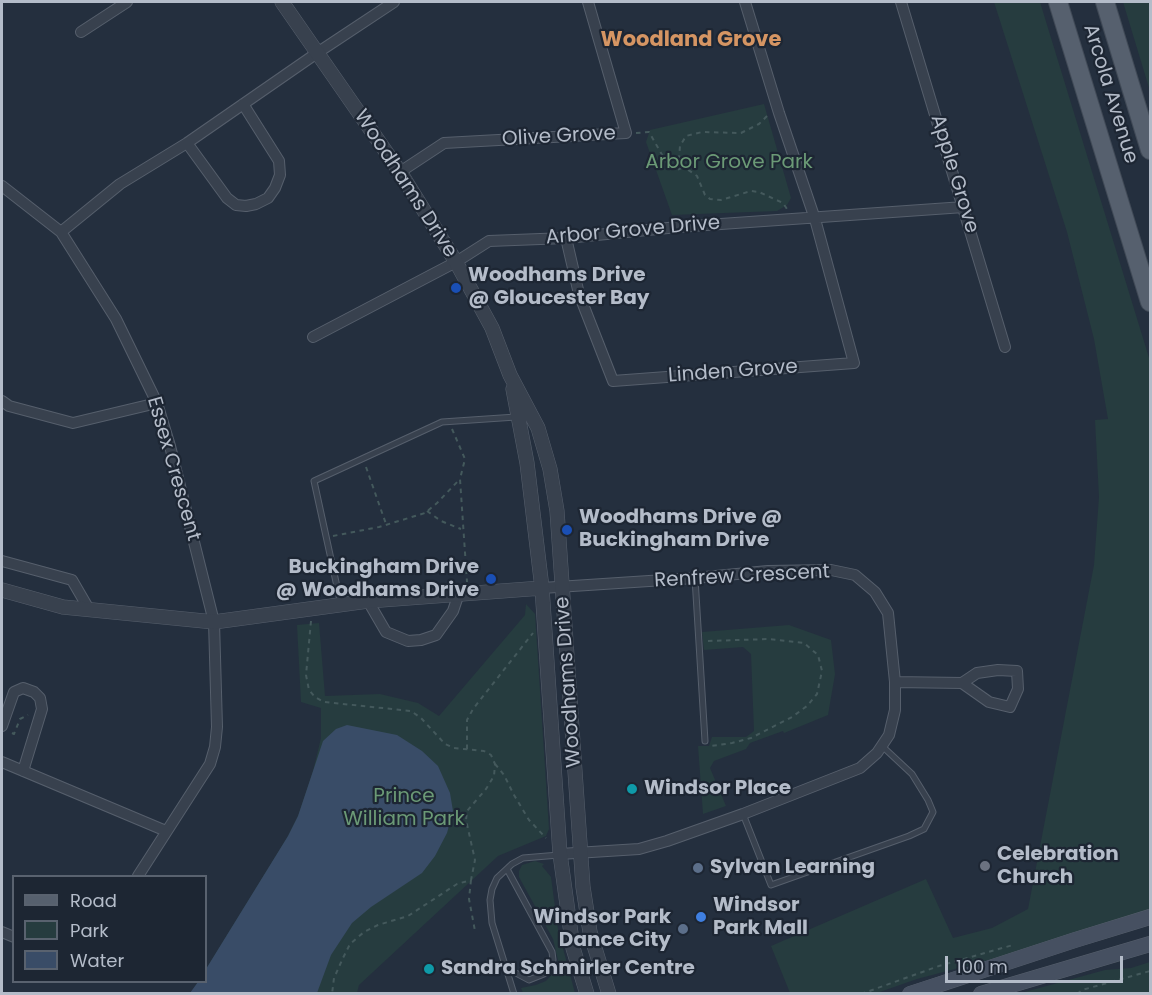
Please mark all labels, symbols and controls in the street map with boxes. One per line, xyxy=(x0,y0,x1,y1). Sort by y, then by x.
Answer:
street label: Arcola Avenue xyxy=(1077,21,1143,167)
district label: Woodland Grove xyxy=(601,28,781,54)
street label: Woodhams Drive xyxy=(348,106,462,262)
street label: Apple Grove xyxy=(925,112,983,236)
street label: Olive Grove xyxy=(501,122,617,152)
park label: Arbor Grove Park xyxy=(645,151,813,175)
street label: Arbor Grove Drive xyxy=(545,211,721,251)
place label: Woodhams Drive @ Gloucester Bay xyxy=(468,264,649,311)
marker: Woodhams Drive @ Gloucester Bay xyxy=(449,281,463,295)
street label: Linden Grove xyxy=(667,355,799,389)
street label: Essex Crescent xyxy=(141,394,205,544)
place label: Woodhams Drive @ Buckingham Drive xyxy=(579,506,782,553)
marker: Woodhams Drive @ Buckingham Drive xyxy=(560,523,574,537)
place label: Buckingham Drive @ Woodhams Drive xyxy=(276,556,479,603)
street label: Renfrew Crescent xyxy=(654,560,830,594)
marker: Buckingham Drive @ Woodhams Drive xyxy=(484,572,498,586)
street label: Woodhams Drive xyxy=(551,596,587,768)
place label: Windsor Place xyxy=(644,777,791,801)
marker: Windsor Place xyxy=(625,782,639,796)
park label: Prince William Park xyxy=(343,785,465,832)
place label: Celebration Church xyxy=(997,843,1119,890)
place label: Sylvan Learning xyxy=(710,856,875,880)
marker: Celebration Church xyxy=(978,859,992,873)
marker: Sylvan Learning xyxy=(691,861,705,875)
legend xyxy=(12,875,207,983)
text: Road xyxy=(70,888,117,913)
place label: Windsor Park Mall xyxy=(713,894,808,941)
place label: Windsor Park Dance City xyxy=(533,906,671,953)
marker: Windsor Park Mall xyxy=(694,910,708,924)
text: Park xyxy=(70,918,109,943)
marker: Windsor Park Dance City xyxy=(676,922,690,936)
scale bar xyxy=(948,944,1126,982)
text: Water xyxy=(70,948,124,973)
text: 100 m xyxy=(956,954,1008,979)
place label: Sandra Schmirler Centre xyxy=(441,957,695,981)
marker: Sandra Schmirler Centre xyxy=(422,962,436,976)

